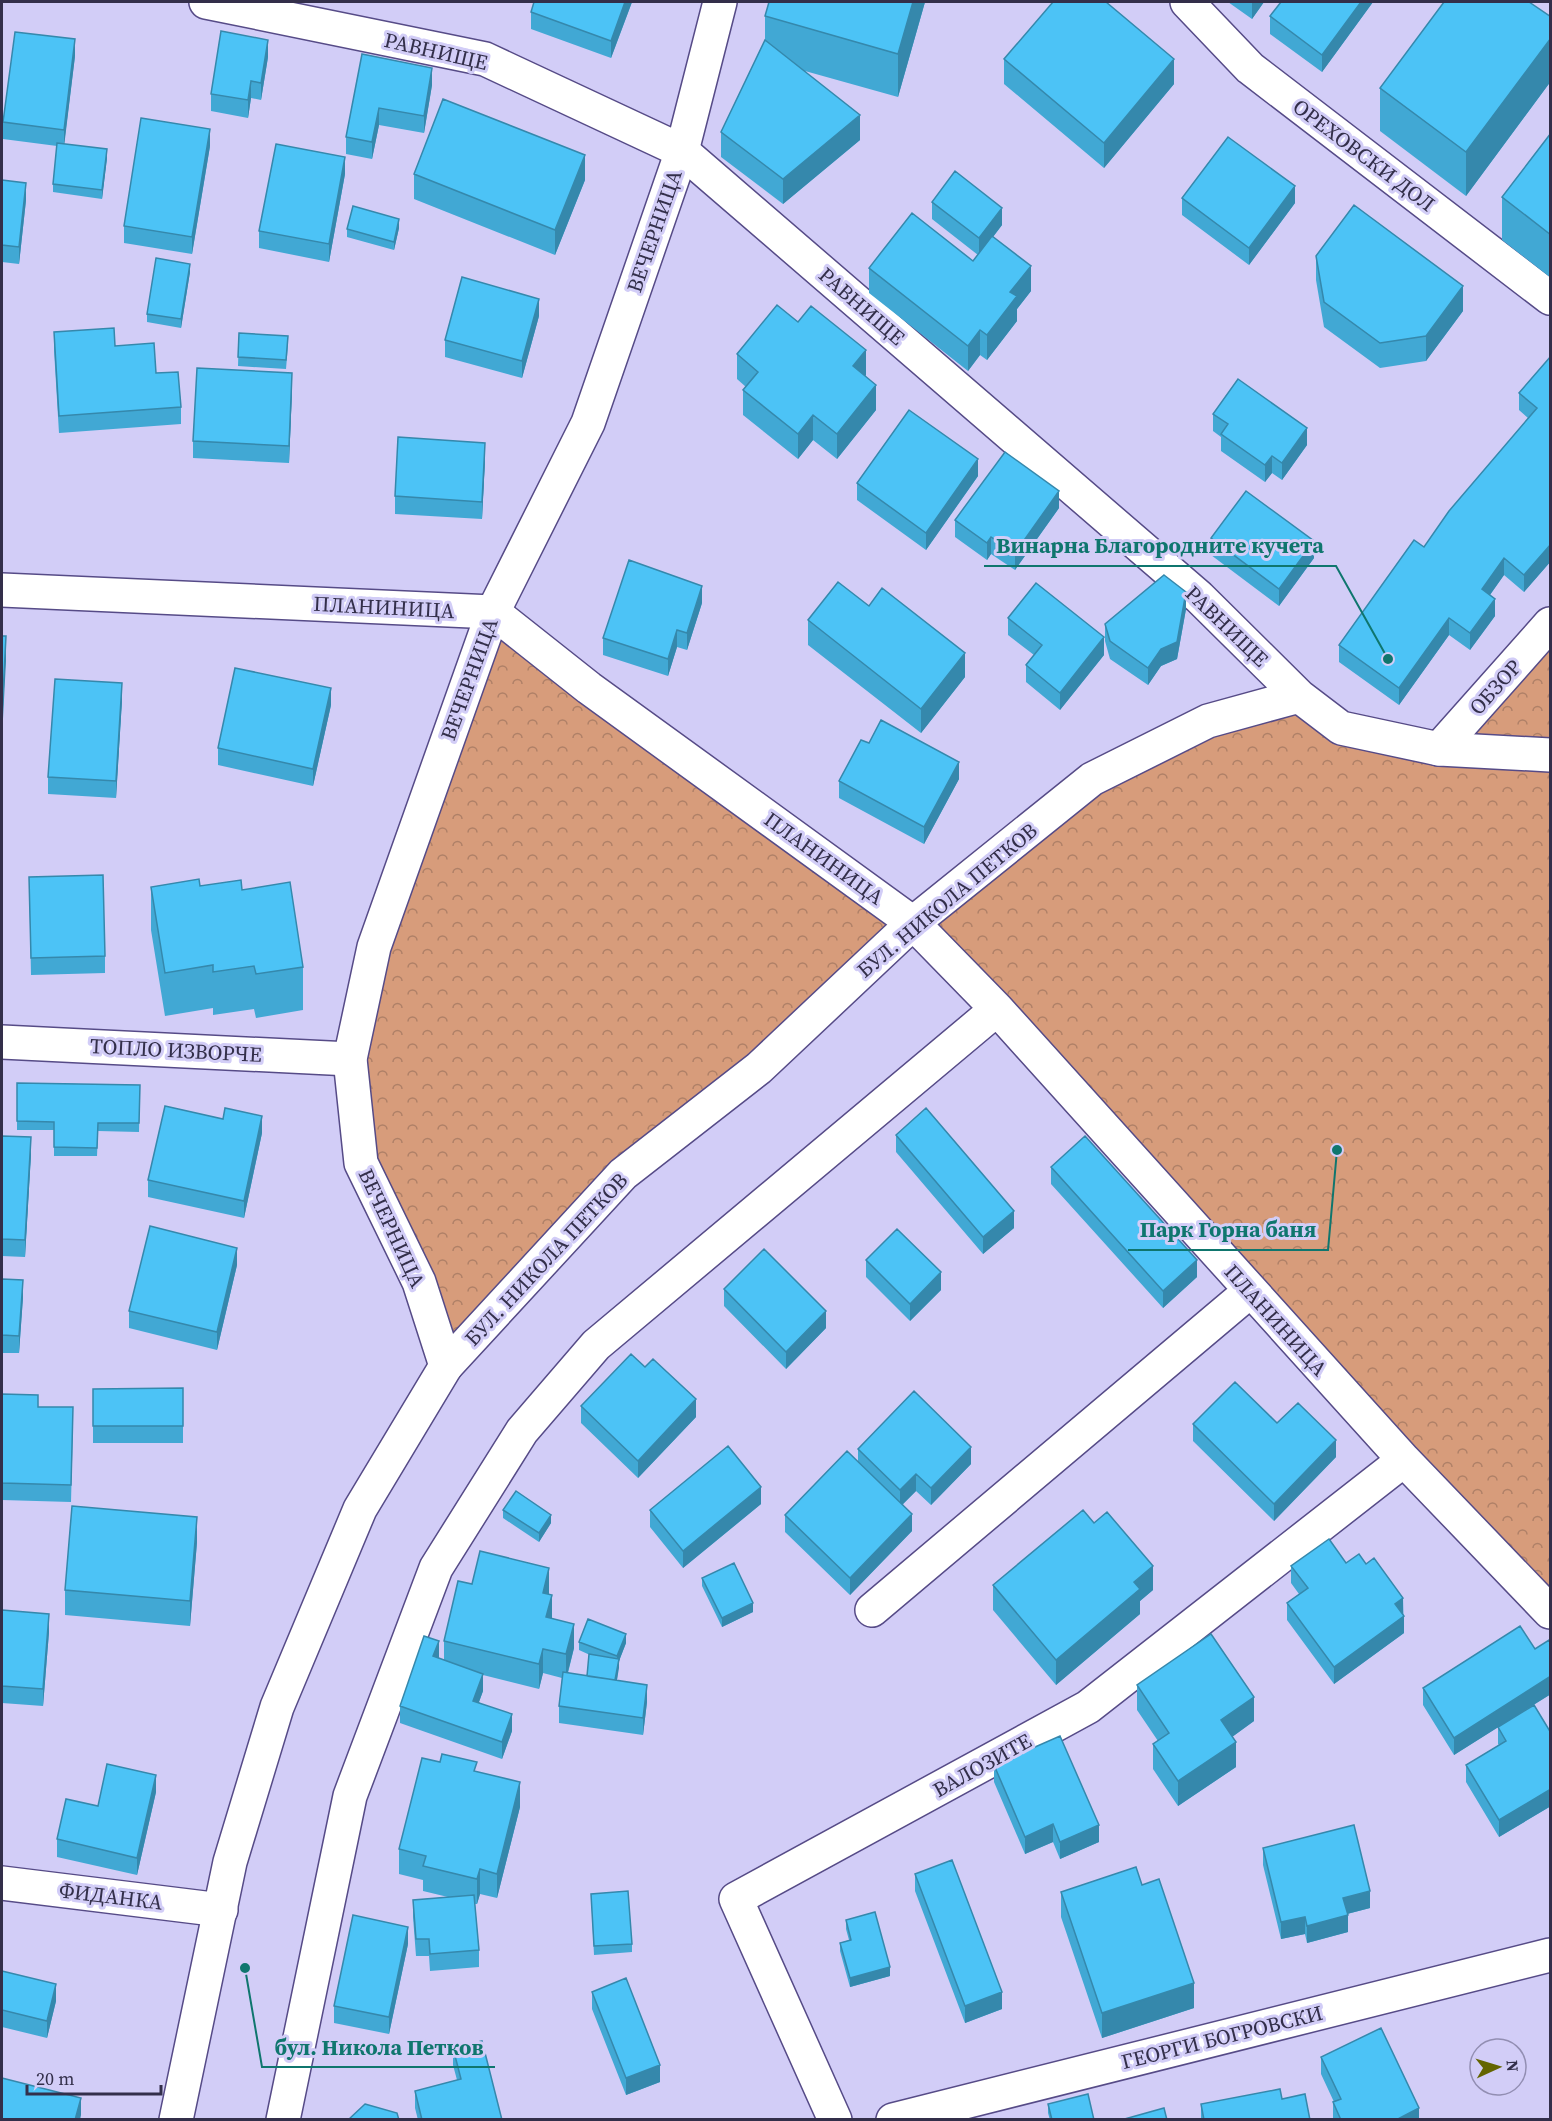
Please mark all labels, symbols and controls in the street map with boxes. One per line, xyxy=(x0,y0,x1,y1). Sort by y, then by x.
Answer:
street label: РАВНИЩЕ xyxy=(381,25,491,77)
street label: ОРЕХОВСКИ ДОЛ xyxy=(1287,92,1441,218)
street label: ВЕЧЕРНИЦА xyxy=(619,166,689,296)
street label: РАВНИЩЕ xyxy=(813,260,911,352)
callout: Винарна Благородните кучета xyxy=(984,526,1336,566)
text: Винарна Благородните кучета xyxy=(996,530,1324,560)
street label: РАВНИЩЕ xyxy=(1179,579,1275,673)
street label: ПЛАНИНИЦА xyxy=(313,589,455,625)
street label: ВЕЧЕРНИЦА xyxy=(433,614,505,744)
street label: ОБЗОР xyxy=(1462,653,1528,721)
street label: ПЛАНИНИЦА xyxy=(758,805,890,911)
street label: БУЛ. НИКОЛА ПЕТКОВ xyxy=(851,816,1043,984)
street label: ТОПЛО ИЗВОРЧЕ xyxy=(89,1031,263,1069)
street label: ВЕЧЕРНИЦА xyxy=(352,1164,432,1292)
street label: БУЛ. НИКОЛА ПЕТКОВ xyxy=(458,1166,634,1352)
callout: Парк Горна баня xyxy=(1128,1210,1328,1250)
text: Парк Горна баня xyxy=(1140,1214,1316,1244)
street label: ПЛАНИНИЦА xyxy=(1218,1258,1334,1382)
street label: ВАЛОЗИТЕ xyxy=(927,1726,1037,1804)
street label: ФИДАНКА xyxy=(58,1875,164,1917)
street label: ГЕОРГИ БОГРОВСКИ xyxy=(1118,1998,1326,2076)
callout: бул. Никола Петков xyxy=(262,2027,495,2067)
text: бул. Никола Петков xyxy=(274,2032,484,2062)
north arrow xyxy=(1468,2037,1528,2097)
scale bar xyxy=(27,2058,160,2096)
text: N xyxy=(1502,2059,1524,2073)
text: 20 m xyxy=(36,2066,74,2091)

